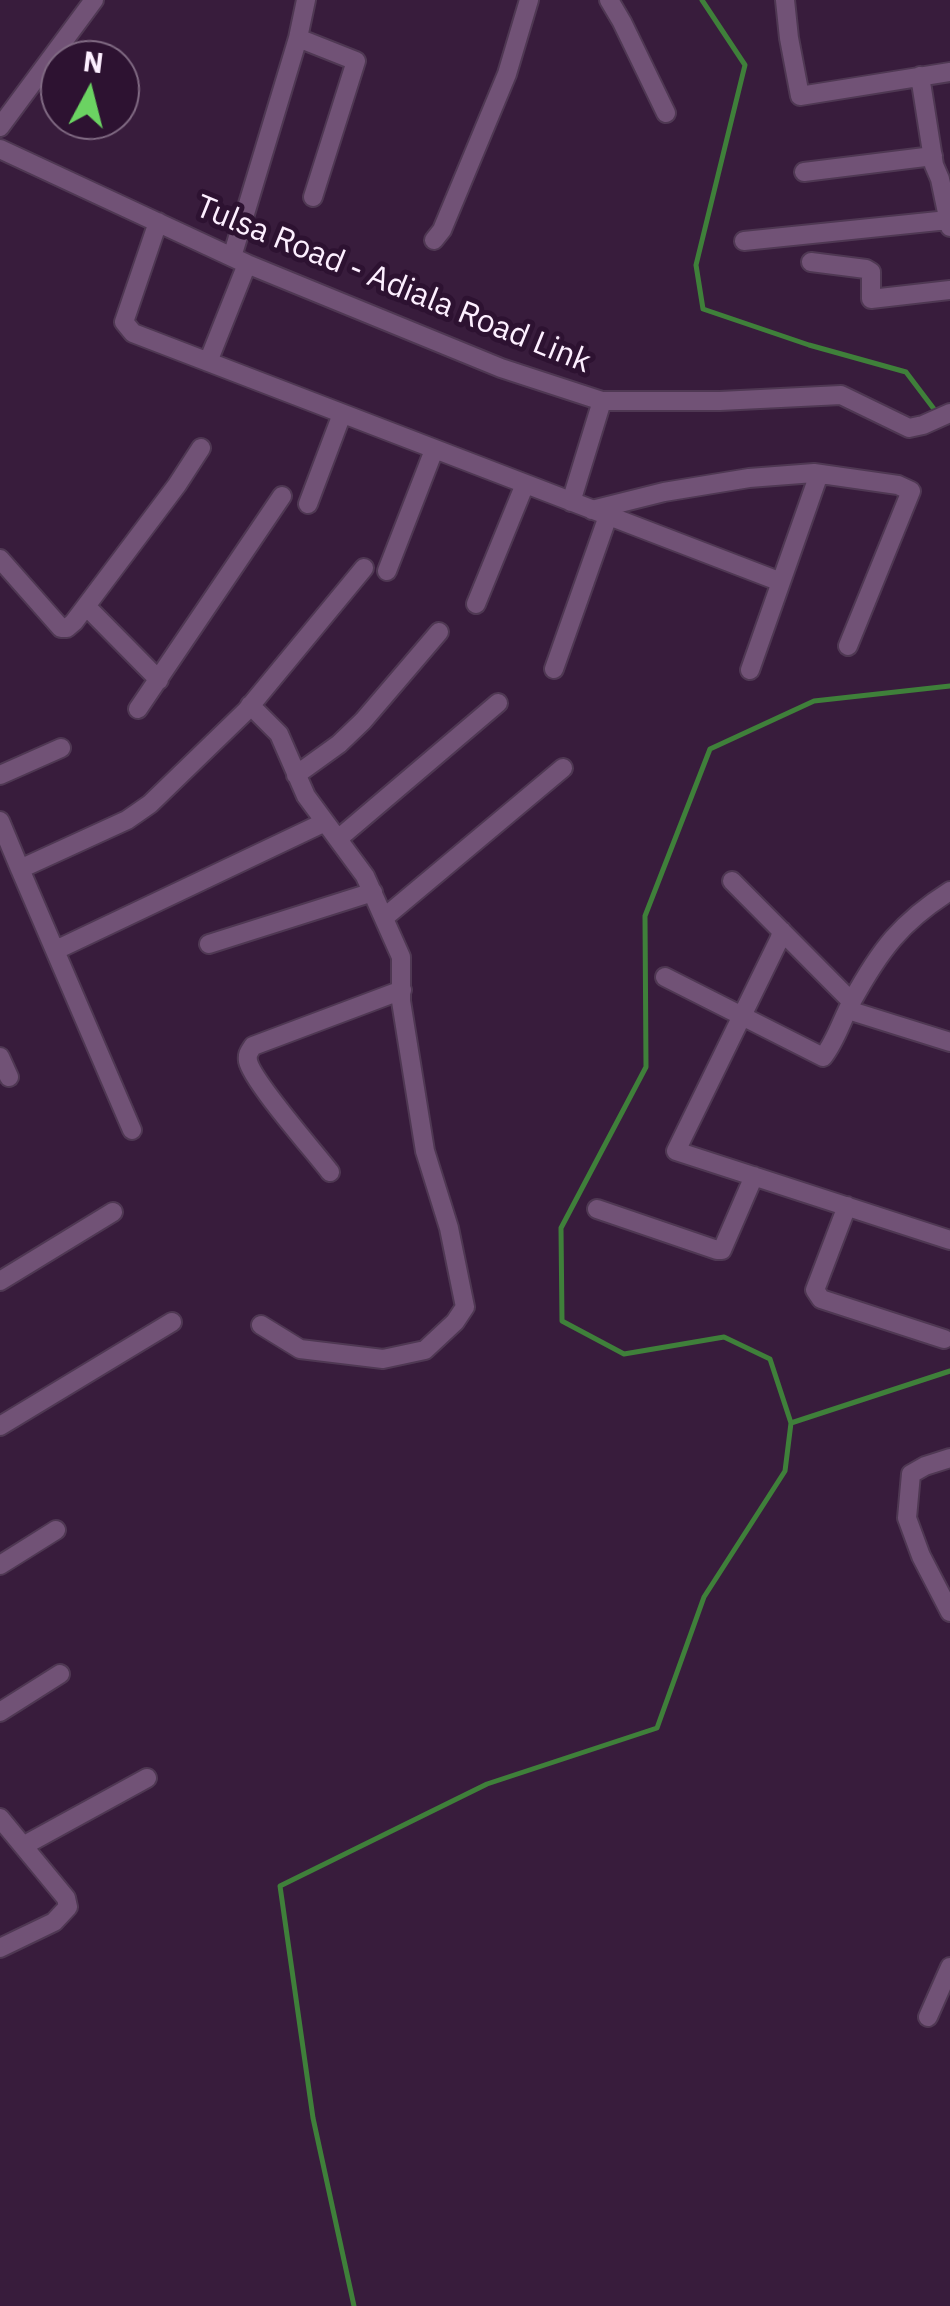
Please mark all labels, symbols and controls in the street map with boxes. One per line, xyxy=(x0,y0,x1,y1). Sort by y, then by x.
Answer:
north arrow xyxy=(40,40,140,140)
text: N xyxy=(81,42,106,81)
street label: Tulsa Road - Adiala Road Link xyxy=(190,188,596,382)

